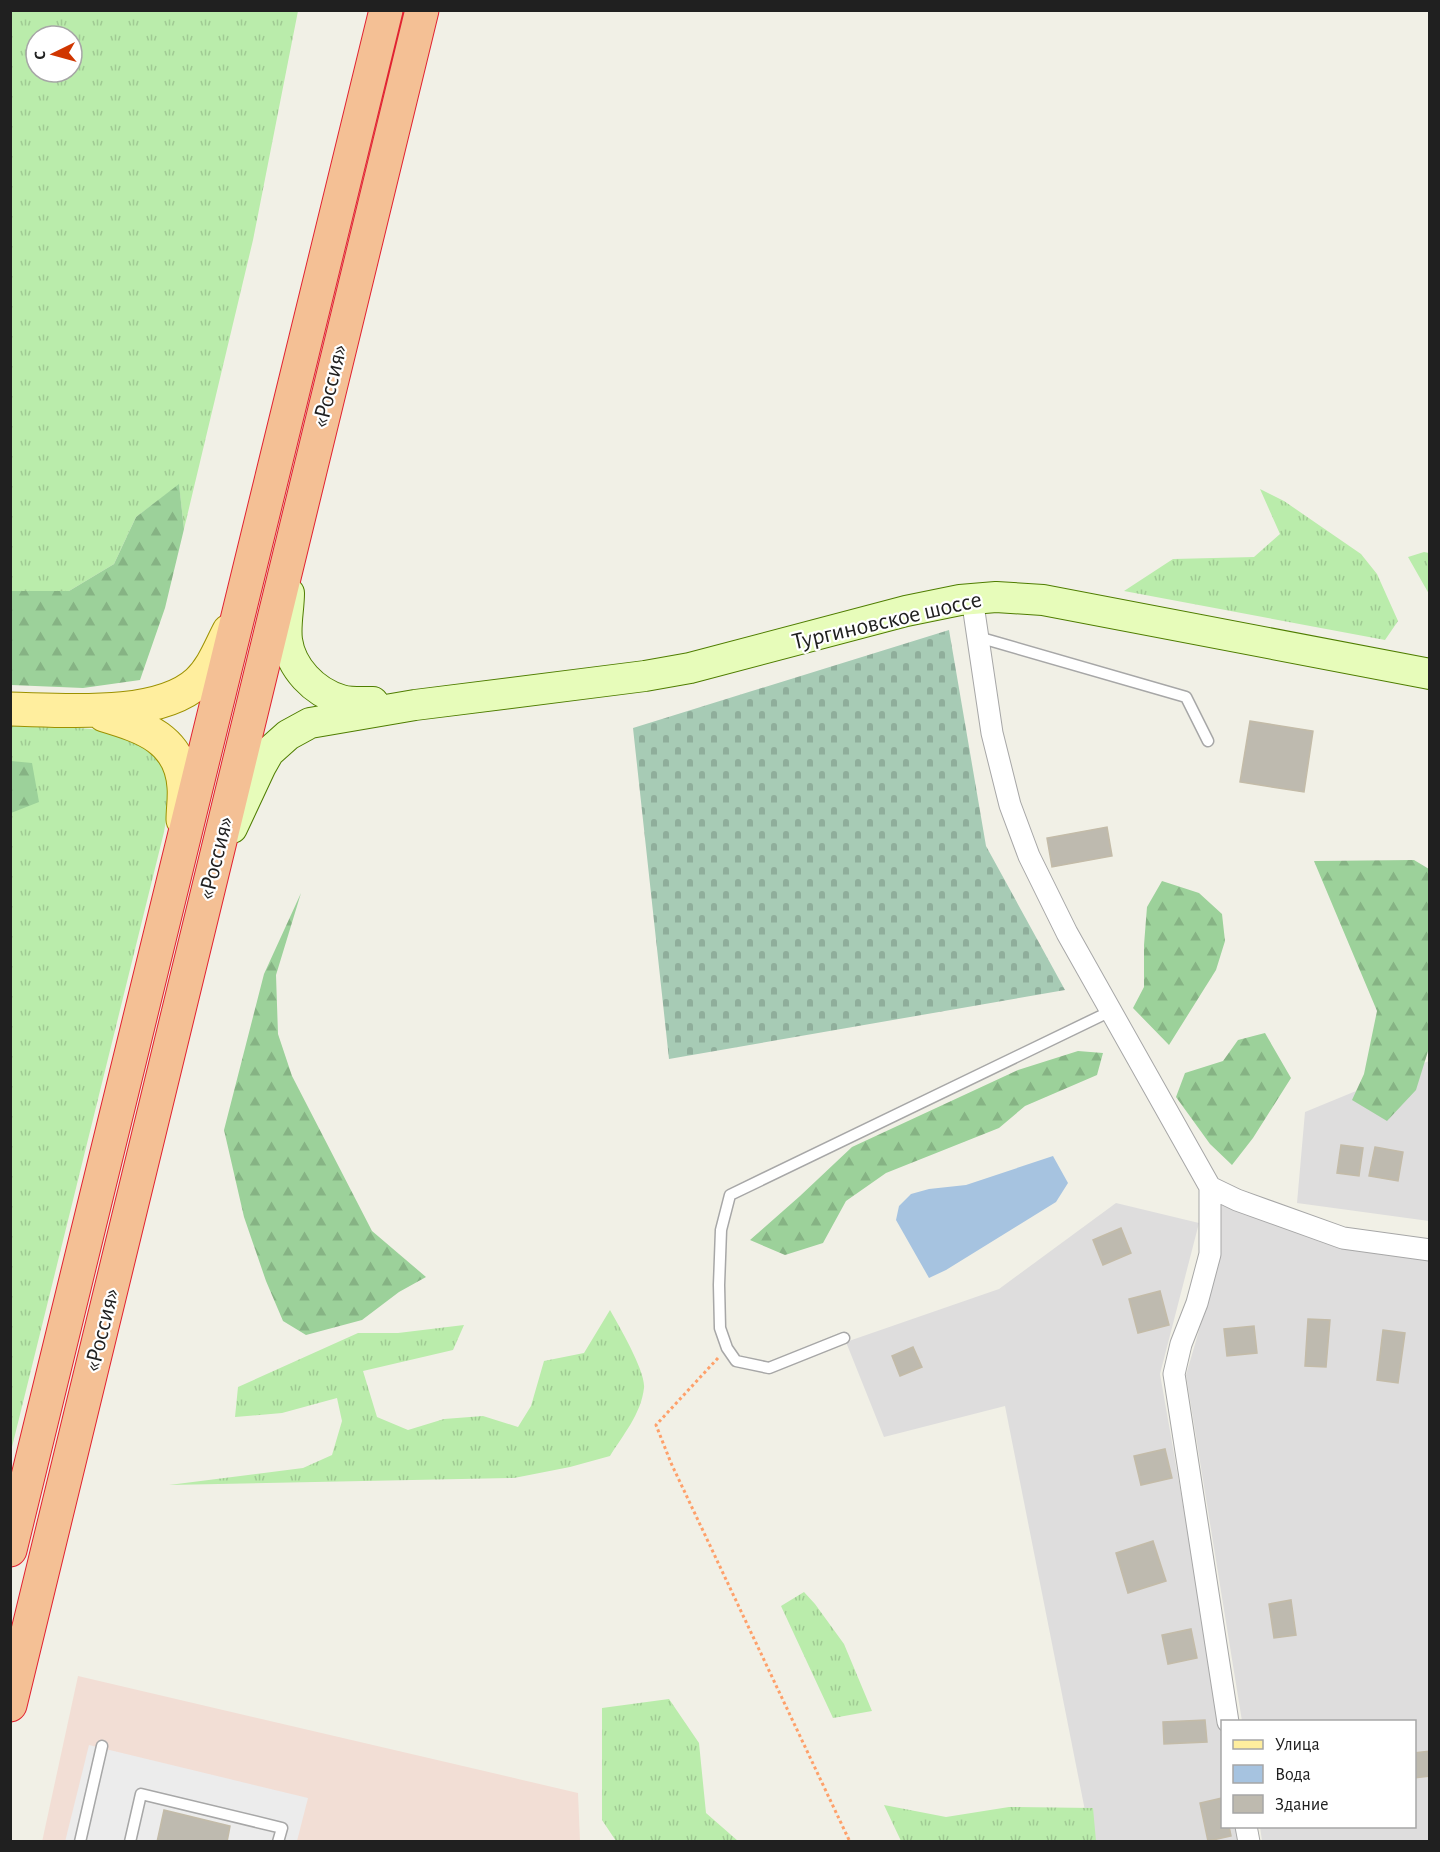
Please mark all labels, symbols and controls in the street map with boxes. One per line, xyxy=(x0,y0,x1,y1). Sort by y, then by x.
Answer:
north arrow xyxy=(24,24,84,84)
text: С xyxy=(32,50,48,60)
street label: «Россия» xyxy=(308,342,352,430)
street label: Тургиновское шоссе xyxy=(790,588,984,654)
street label: «Россия» xyxy=(194,814,238,902)
street label: «Россия» xyxy=(80,1286,124,1374)
legend xyxy=(1221,1720,1416,1828)
text: Улица xyxy=(1275,1736,1320,1754)
text: Вода xyxy=(1275,1766,1311,1784)
text: Здание xyxy=(1275,1796,1329,1814)

